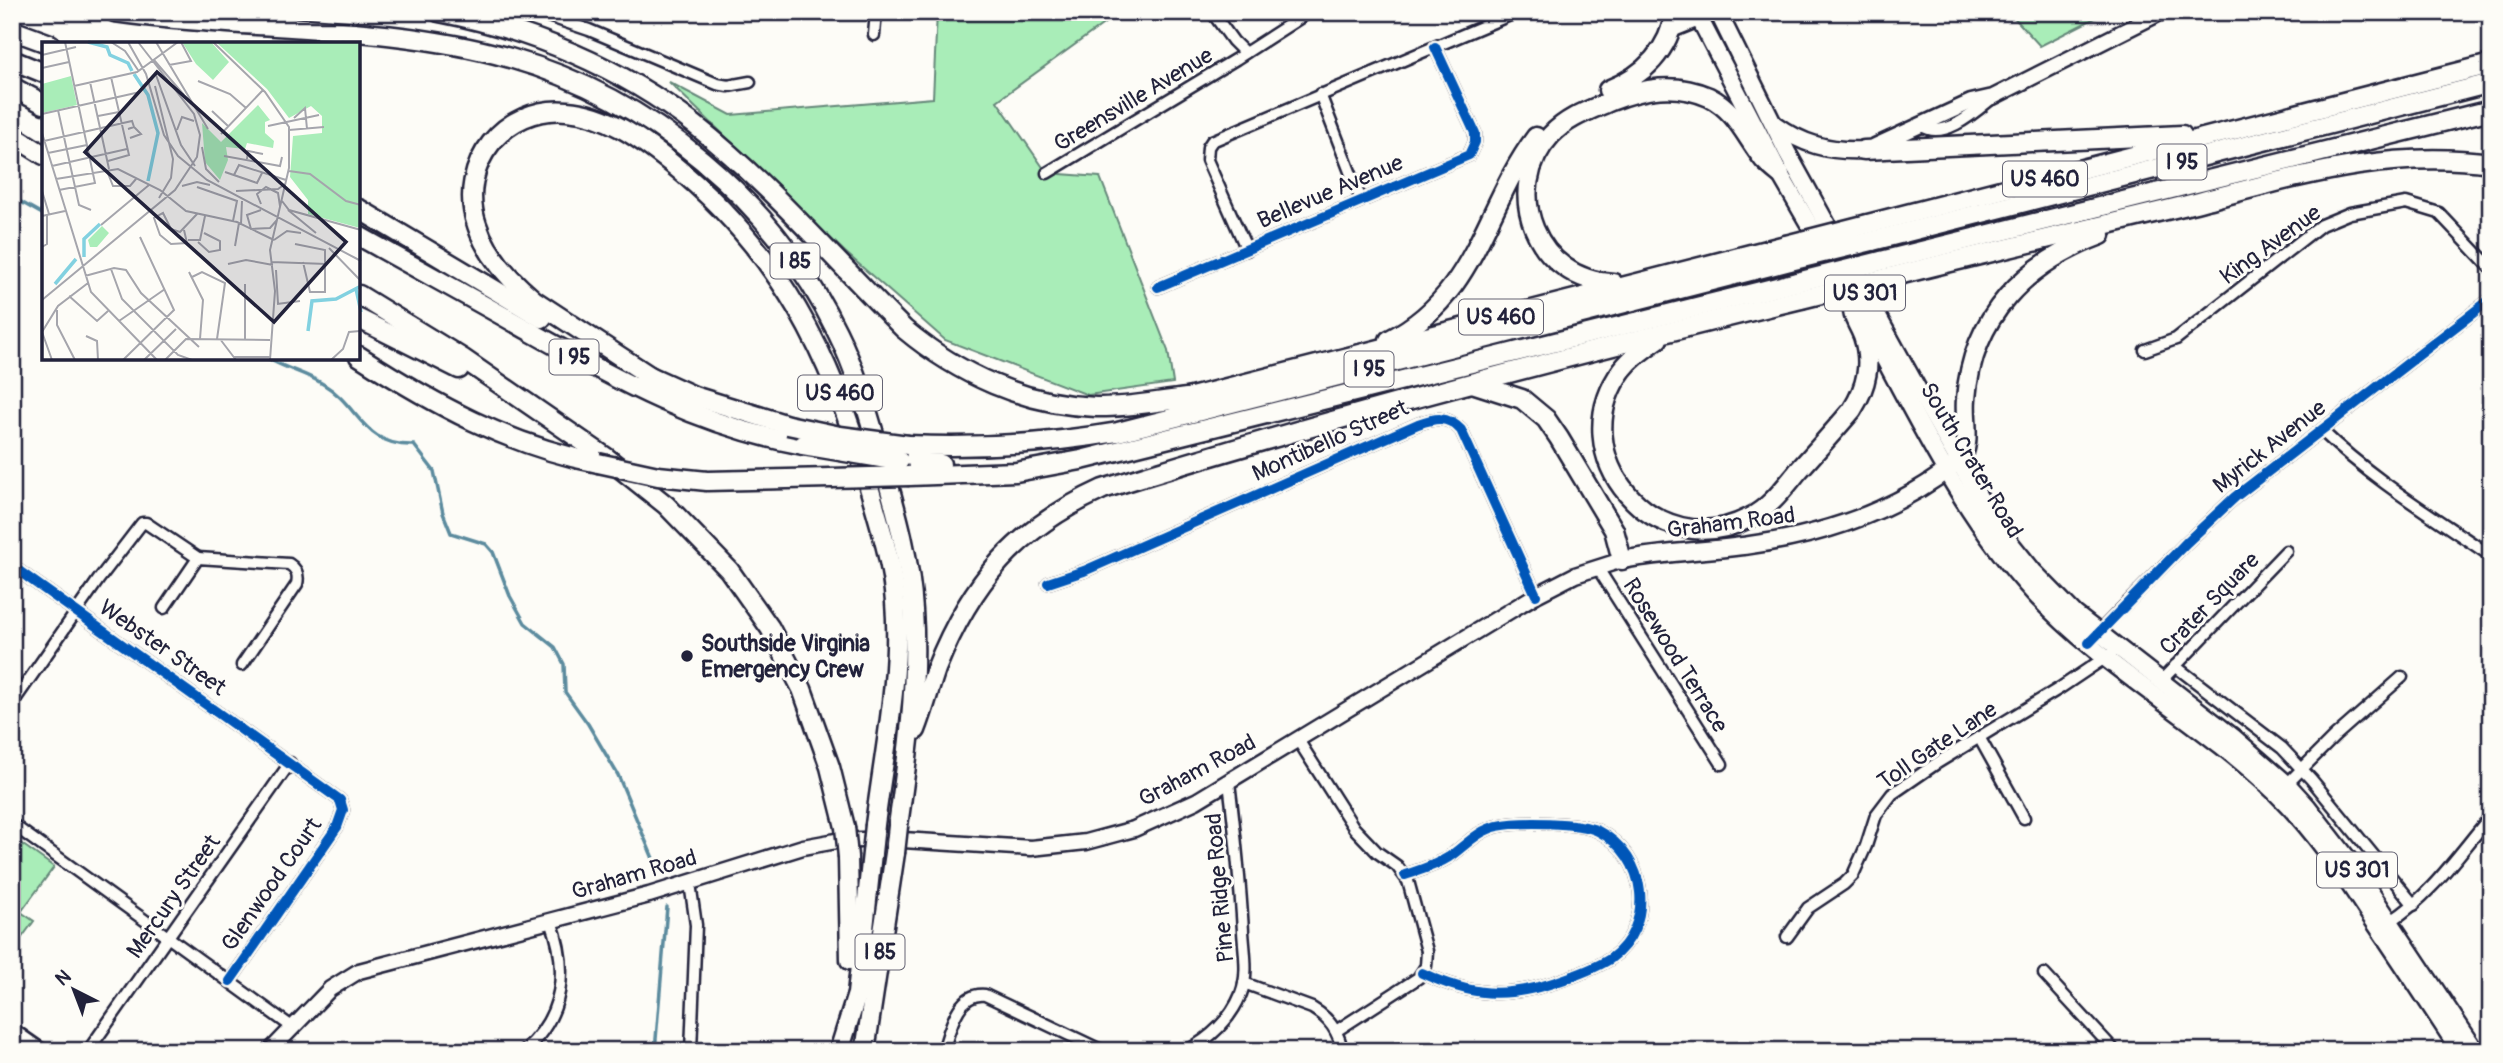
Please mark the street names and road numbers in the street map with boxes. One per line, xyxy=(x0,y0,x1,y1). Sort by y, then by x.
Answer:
street label: Greensville Avenue xyxy=(1048,40,1219,158)
road number: I 95 xyxy=(2158,144,2206,180)
street label: Bellevue Avenue xyxy=(1253,147,1408,235)
road number: US 460 xyxy=(2003,162,2087,196)
street label: King Avenue xyxy=(2214,198,2327,291)
road number: I 85 xyxy=(770,244,820,278)
road number: US 301 xyxy=(1825,276,1905,310)
road number: US 460 xyxy=(1459,300,1543,334)
road number: I 95 xyxy=(550,340,598,374)
road number: I 95 xyxy=(1344,352,1394,386)
road number: US 460 xyxy=(798,376,882,410)
street label: South Crater Road xyxy=(1914,377,2029,543)
street label: Montibello Street xyxy=(1248,393,1414,488)
street label: Myrick Avenue xyxy=(2207,393,2332,500)
street label: Graham Road xyxy=(1665,500,1797,545)
street label: Crater Square xyxy=(2153,545,2266,661)
street label: Rosewood Terrace xyxy=(1616,573,1735,738)
street label: Webster Street xyxy=(93,593,233,702)
street label: Toll Gate Lane xyxy=(1872,694,2003,796)
street label: Graham Road xyxy=(1134,727,1261,813)
street label: Glenwood Court xyxy=(215,811,329,957)
street label: Pine Ridge Road xyxy=(1199,812,1240,964)
street label: Mercury Street xyxy=(120,828,227,964)
street label: Graham Road xyxy=(568,843,700,906)
road number: US 301 xyxy=(2317,852,2397,888)
road number: I 85 xyxy=(856,934,904,970)

